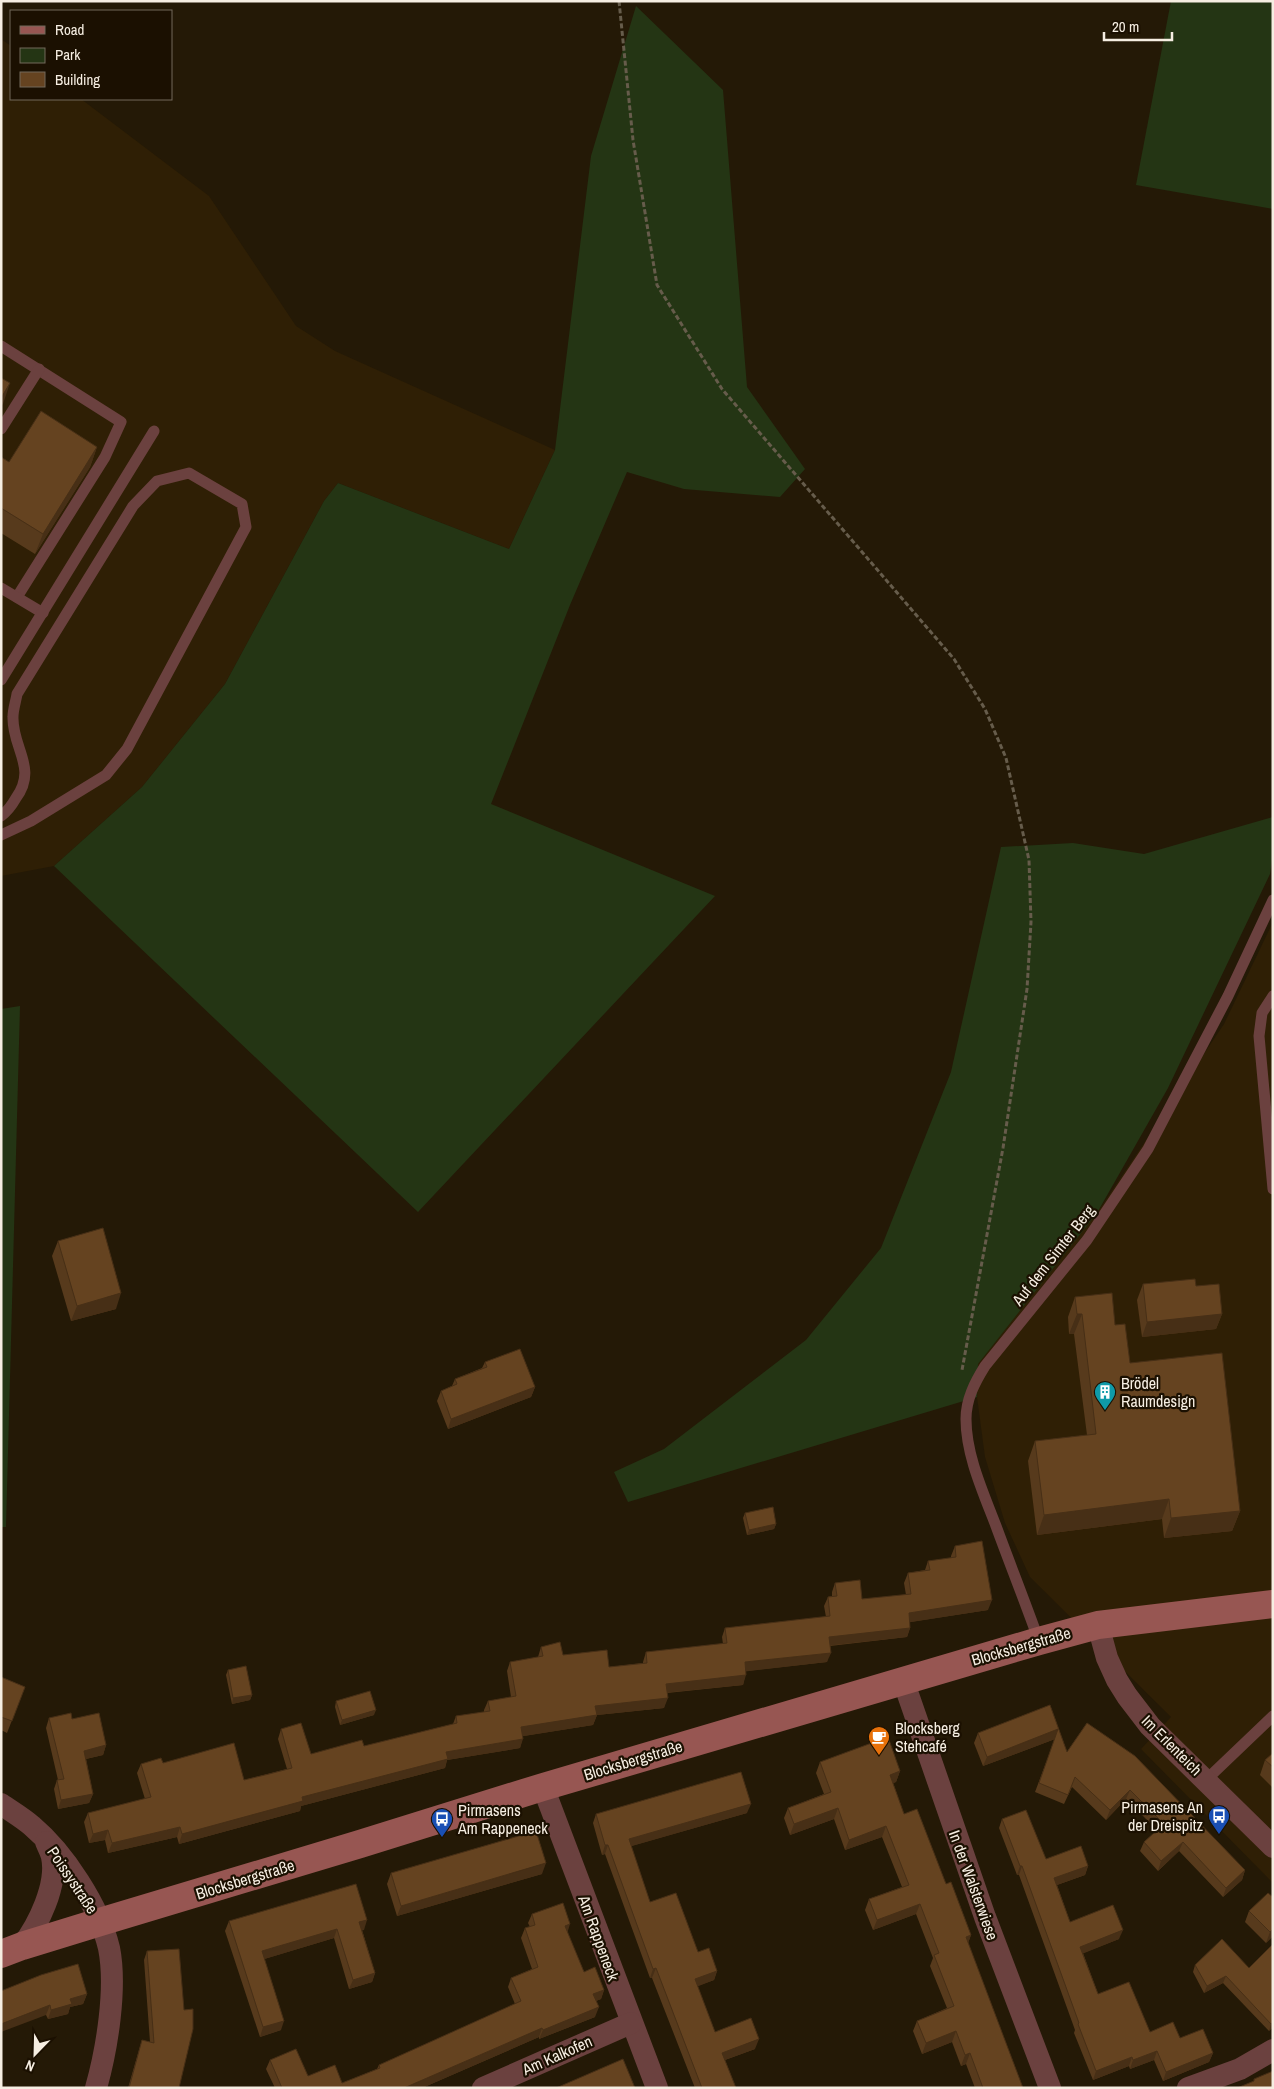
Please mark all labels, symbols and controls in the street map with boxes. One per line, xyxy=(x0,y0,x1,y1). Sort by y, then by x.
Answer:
legend xyxy=(10,10,172,100)
scale bar xyxy=(1104,10,1172,42)
text: 20 m xyxy=(1112,16,1139,37)
text: Road xyxy=(55,19,84,40)
text: Park xyxy=(55,44,81,65)
text: Building xyxy=(55,69,100,90)
street label: Auf dem Simter Berg xyxy=(1006,1199,1100,1311)
place label: Brödel Raumdesign xyxy=(1121,1372,1195,1412)
building icon: Brödel Raumdesign xyxy=(1093,1380,1117,1411)
street label: Blocksbergstraße xyxy=(969,1621,1073,1671)
street label: Im Erlenteich xyxy=(1137,1710,1207,1780)
place label: Blocksberg Stehcafé xyxy=(895,1717,961,1757)
cafe icon: Blocksberg Stehcafé xyxy=(867,1725,891,1756)
street label: Blocksbergstraße xyxy=(581,1735,685,1785)
place label: Pirmasens An der Dreispitz xyxy=(1121,1796,1203,1836)
place label: Pirmasens Am Rappeneck xyxy=(457,1799,548,1839)
bus stop icon: Pirmasens An der Dreispitz xyxy=(1207,1804,1231,1835)
bus stop icon: Pirmasens Am Rappeneck xyxy=(430,1807,454,1838)
street label: In der Walsterwiese xyxy=(944,1827,1004,1943)
street label: Poissystraße xyxy=(42,1842,104,1918)
street label: Blocksbergstraße xyxy=(193,1854,297,1904)
street label: Am Rappeneck xyxy=(573,1891,625,1984)
north arrow xyxy=(10,2029,60,2079)
street label: Am Kalkofen xyxy=(518,2030,595,2081)
text: N xyxy=(23,2056,37,2076)

